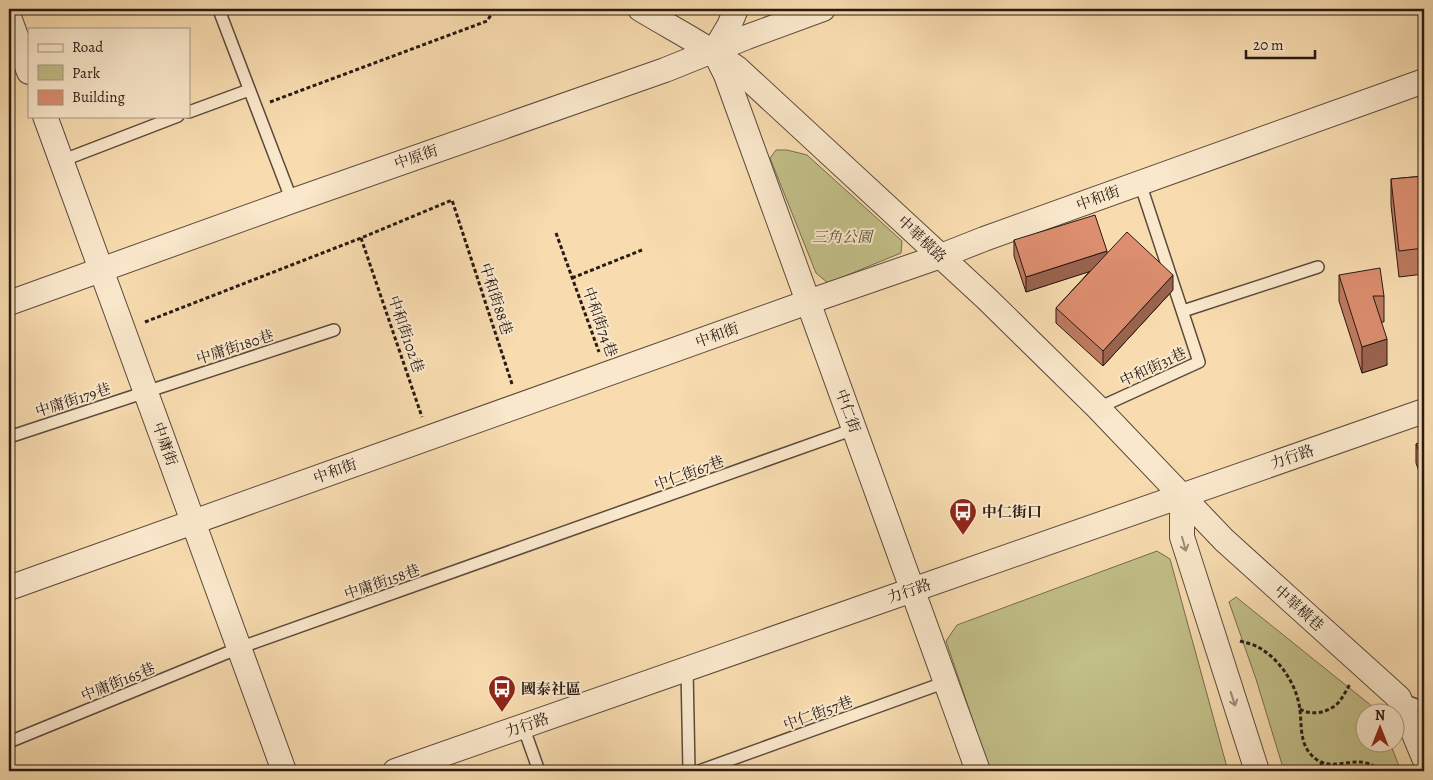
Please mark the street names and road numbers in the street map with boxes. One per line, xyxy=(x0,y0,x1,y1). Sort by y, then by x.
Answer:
street label: 中原街 xyxy=(391,140,441,174)
street label: 中和街 xyxy=(1073,181,1123,215)
street label: 中華橫路 xyxy=(893,211,951,267)
street label: 中和街88巷 xyxy=(475,260,517,338)
street label: 中和街74巷 xyxy=(578,284,622,360)
street label: 中和街102巷 xyxy=(383,293,429,375)
street label: 中和街 xyxy=(692,318,742,352)
street label: 中庸街180巷 xyxy=(194,325,276,369)
street label: 中和街31巷 xyxy=(1116,343,1190,391)
street label: 中庸街179巷 xyxy=(33,378,113,422)
street label: 中仁街 xyxy=(831,386,865,436)
street label: 中庸街 xyxy=(148,419,182,469)
street label: 力行路 xyxy=(1267,440,1317,474)
street label: 中仁街67巷 xyxy=(651,451,727,495)
street label: 中和街 xyxy=(310,454,360,488)
street label: 中庸街158巷 xyxy=(341,560,423,604)
street label: 力行路 xyxy=(884,574,934,608)
street label: 中華橫巷 xyxy=(1270,580,1328,636)
street label: 中庸街165巷 xyxy=(78,658,158,706)
street label: 中仁街57巷 xyxy=(780,691,856,735)
street label: 力行路 xyxy=(502,708,552,742)

